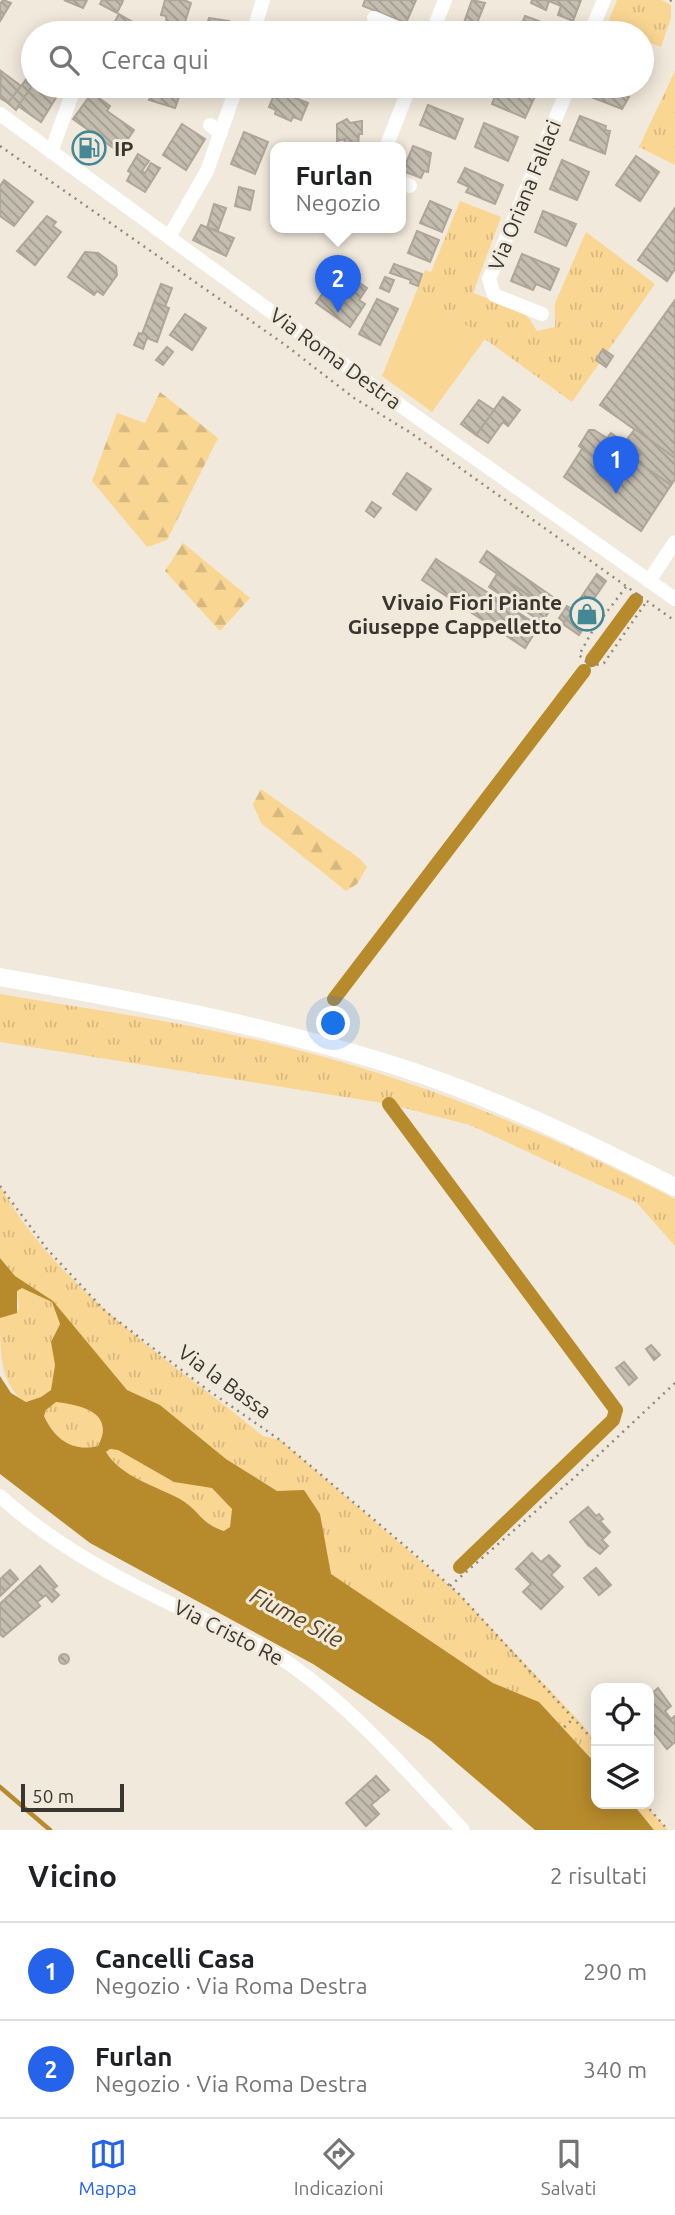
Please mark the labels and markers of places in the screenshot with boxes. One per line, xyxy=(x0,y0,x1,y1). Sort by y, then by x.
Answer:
fuel station icon: IP xyxy=(70,129,108,167)
place label: IP xyxy=(114,136,134,160)
pin: 2 xyxy=(315,255,361,313)
pin: 1 xyxy=(593,436,639,494)
place label: Vivaio Fiori Piante Giuseppe Cappelletto xyxy=(348,590,562,638)
shop icon: Vivaio Fiori Piante Giuseppe Cappelletto xyxy=(568,595,606,633)

